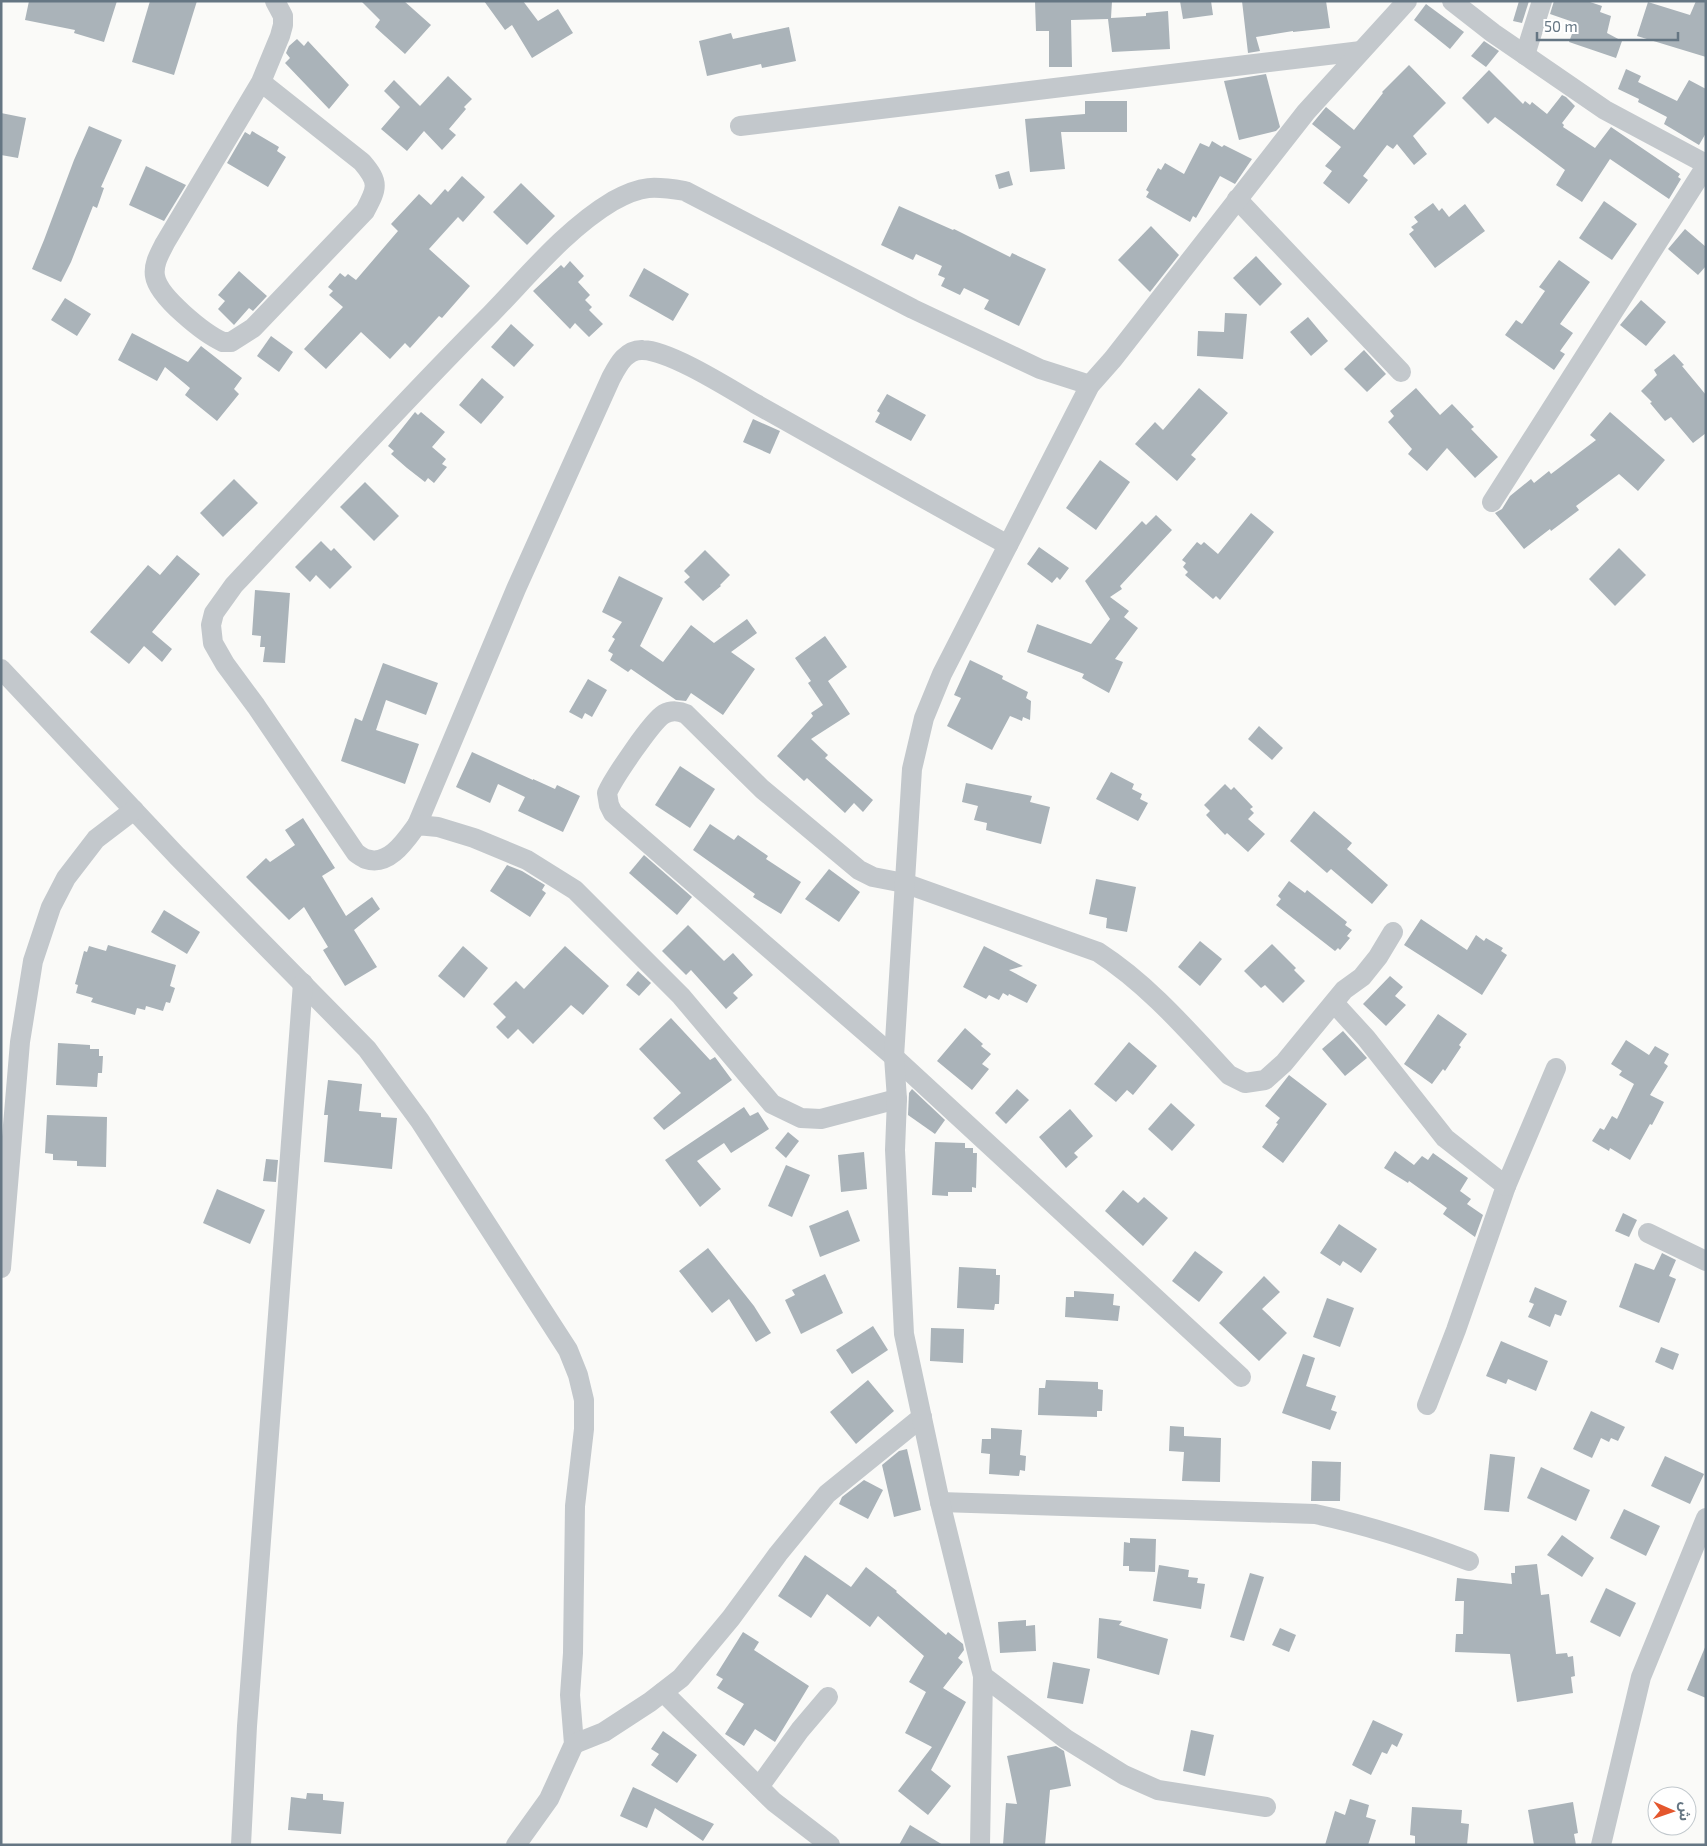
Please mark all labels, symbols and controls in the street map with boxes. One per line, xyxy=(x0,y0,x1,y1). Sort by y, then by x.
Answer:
scale bar xyxy=(1537,10,1678,42)
text: 50 m xyxy=(1544,17,1578,35)
north arrow xyxy=(1647,1786,1697,1836)
text: ش xyxy=(1677,1802,1694,1821)

